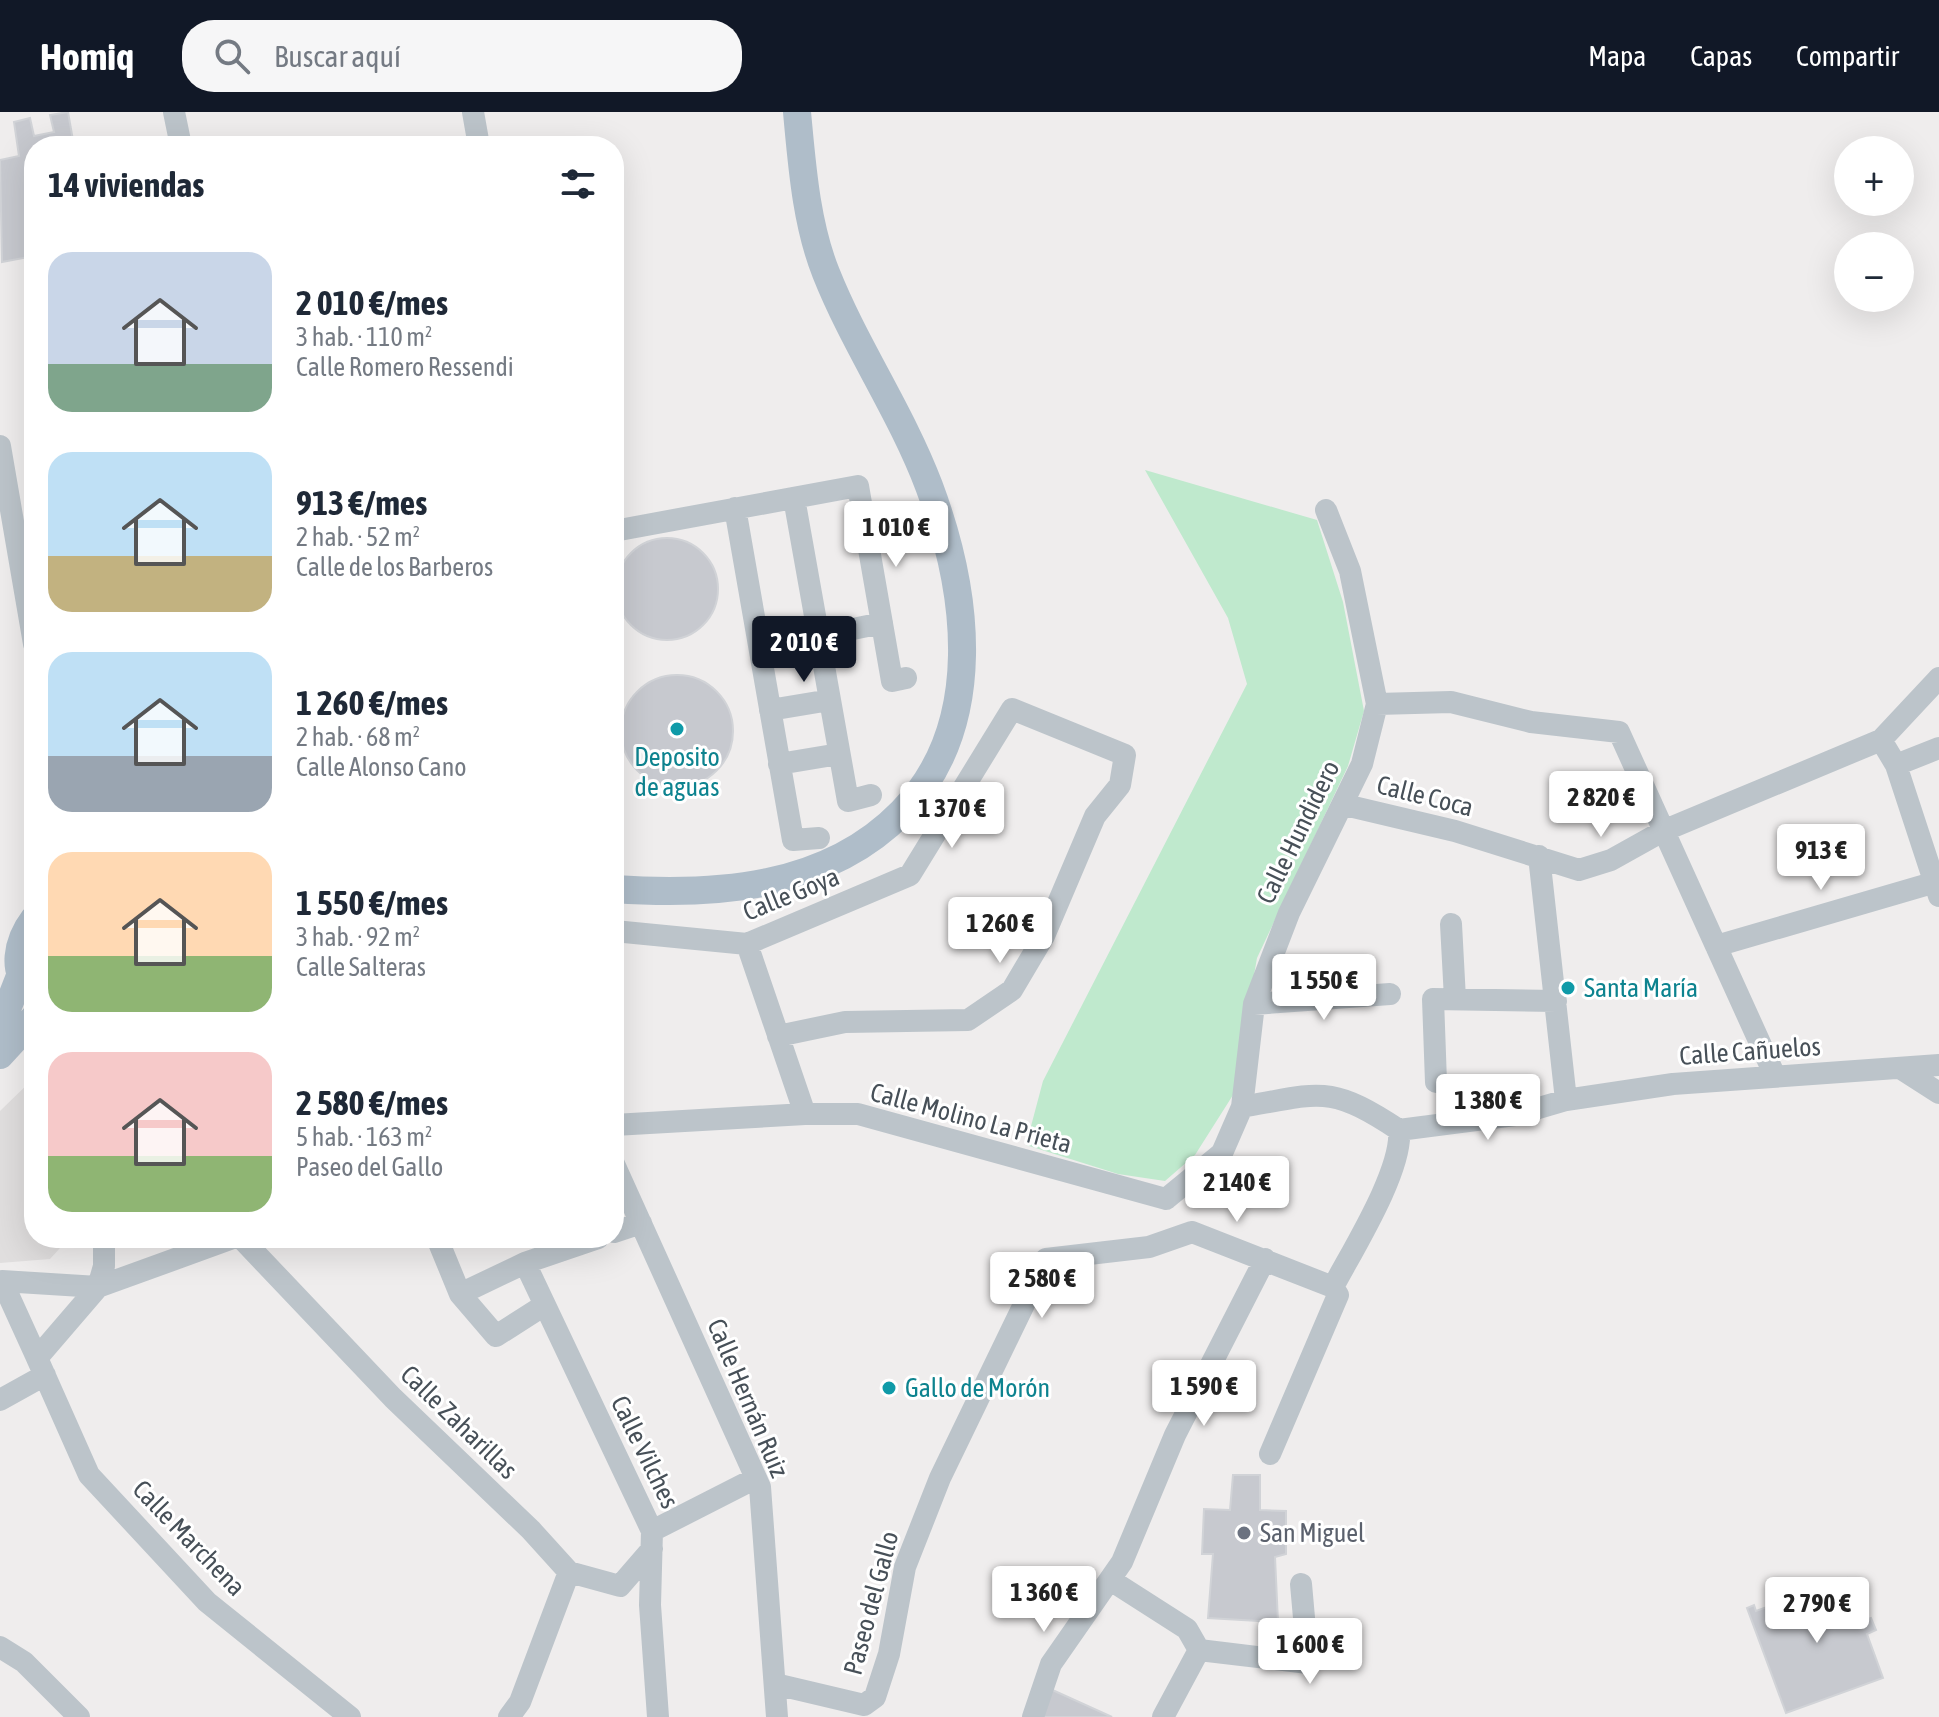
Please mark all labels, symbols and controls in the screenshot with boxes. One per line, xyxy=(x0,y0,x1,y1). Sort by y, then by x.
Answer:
search box xyxy=(182,20,742,92)
icon: search xyxy=(210,34,254,78)
text: Homiq xyxy=(40,35,134,78)
text: Buscar aquí xyxy=(274,39,401,73)
text: Mapa xyxy=(1588,40,1646,72)
text: Capas xyxy=(1690,40,1752,72)
text: Compartir xyxy=(1796,40,1899,72)
map controls xyxy=(1834,136,1914,312)
button: + xyxy=(1834,136,1914,216)
icon: filters xyxy=(556,162,600,206)
text: 14 viviendas xyxy=(48,165,204,204)
button: − xyxy=(1834,232,1914,312)
text: 2 010 €/mes xyxy=(296,283,448,322)
icon: home xyxy=(112,284,208,380)
text: 3 hab. · 110 m² xyxy=(296,322,432,352)
text: Calle Romero Ressendi xyxy=(296,352,514,382)
text: 913 €/mes xyxy=(296,483,427,522)
icon: home xyxy=(112,484,208,580)
pin: 1 010 € xyxy=(822,501,970,569)
text: 1 010 € xyxy=(862,512,930,542)
text: 2 hab. · 52 m² xyxy=(296,522,420,552)
text: Calle de los Barberos xyxy=(296,552,493,582)
pin: 2 010 € xyxy=(730,616,878,684)
text: 2 010 € xyxy=(770,627,838,657)
text: 1 260 €/mes xyxy=(296,683,448,722)
icon: home xyxy=(112,684,208,780)
marker: Deposito de aguas xyxy=(668,720,686,738)
text: 2 hab. · 68 m² xyxy=(296,722,420,752)
place label: Deposito de aguas xyxy=(634,742,720,802)
text: Calle Alonso Cano xyxy=(296,752,466,782)
street label: Calle Hundidero xyxy=(1250,756,1346,908)
street label: Calle Coca xyxy=(1374,770,1476,822)
pin: 2 820 € xyxy=(1527,771,1675,839)
pin: 1 370 € xyxy=(878,782,1026,850)
text: 2 820 € xyxy=(1567,782,1635,812)
text: 1 370 € xyxy=(918,793,986,823)
pin: 913 € xyxy=(1765,824,1877,892)
text: 913 € xyxy=(1795,835,1847,865)
street label: Calle Goya xyxy=(739,861,843,927)
text: 1 550 €/mes xyxy=(296,883,448,922)
icon: home xyxy=(112,884,208,980)
pin: 1 260 € xyxy=(926,897,1074,965)
text: 1 260 € xyxy=(966,908,1034,938)
text: 3 hab. · 92 m² xyxy=(296,922,420,952)
text: Calle Salteras xyxy=(296,952,426,982)
pin: 1 550 € xyxy=(1250,954,1398,1022)
text: 1 550 € xyxy=(1290,965,1358,995)
place label: Santa María xyxy=(1584,973,1698,1003)
marker: Santa María xyxy=(1559,979,1577,997)
street label: Calle Cañuelos xyxy=(1678,1031,1822,1071)
pin: 1 380 € xyxy=(1414,1074,1562,1142)
street label: Calle Molino La Prieta xyxy=(867,1077,1075,1159)
text: 2 580 €/mes xyxy=(296,1083,448,1122)
icon: home xyxy=(112,1084,208,1180)
text: 1 380 € xyxy=(1454,1085,1522,1115)
text: 5 hab. · 163 m² xyxy=(296,1122,432,1152)
text: Paseo del Gallo xyxy=(296,1152,443,1182)
pin: 2 140 € xyxy=(1163,1156,1311,1224)
text: 2 140 € xyxy=(1203,1167,1271,1197)
pin: 2 580 € xyxy=(968,1252,1116,1320)
text: 2 580 € xyxy=(1008,1263,1076,1293)
street label: Calle Hernán Ruiz xyxy=(701,1314,795,1482)
street label: Calle Zaharillas xyxy=(395,1359,523,1485)
pin: 1 590 € xyxy=(1130,1360,1278,1428)
text: 1 590 € xyxy=(1170,1371,1238,1401)
place label: Gallo de Morón xyxy=(905,1373,1050,1403)
marker: Gallo de Morón xyxy=(880,1379,898,1397)
street label: Calle Vilches xyxy=(605,1391,685,1513)
street label: Calle Marchena xyxy=(127,1474,251,1602)
place label: San Miguel xyxy=(1260,1518,1365,1548)
marker: San Miguel xyxy=(1235,1524,1253,1542)
street label: Paseo del Gallo xyxy=(837,1528,905,1678)
pin: 1 360 € xyxy=(970,1566,1118,1634)
text: 1 360 € xyxy=(1010,1577,1078,1607)
pin: 2 790 € xyxy=(1743,1577,1891,1645)
text: 2 790 € xyxy=(1783,1588,1851,1618)
pin: 1 600 € xyxy=(1236,1618,1384,1686)
text: 1 600 € xyxy=(1276,1629,1344,1659)

